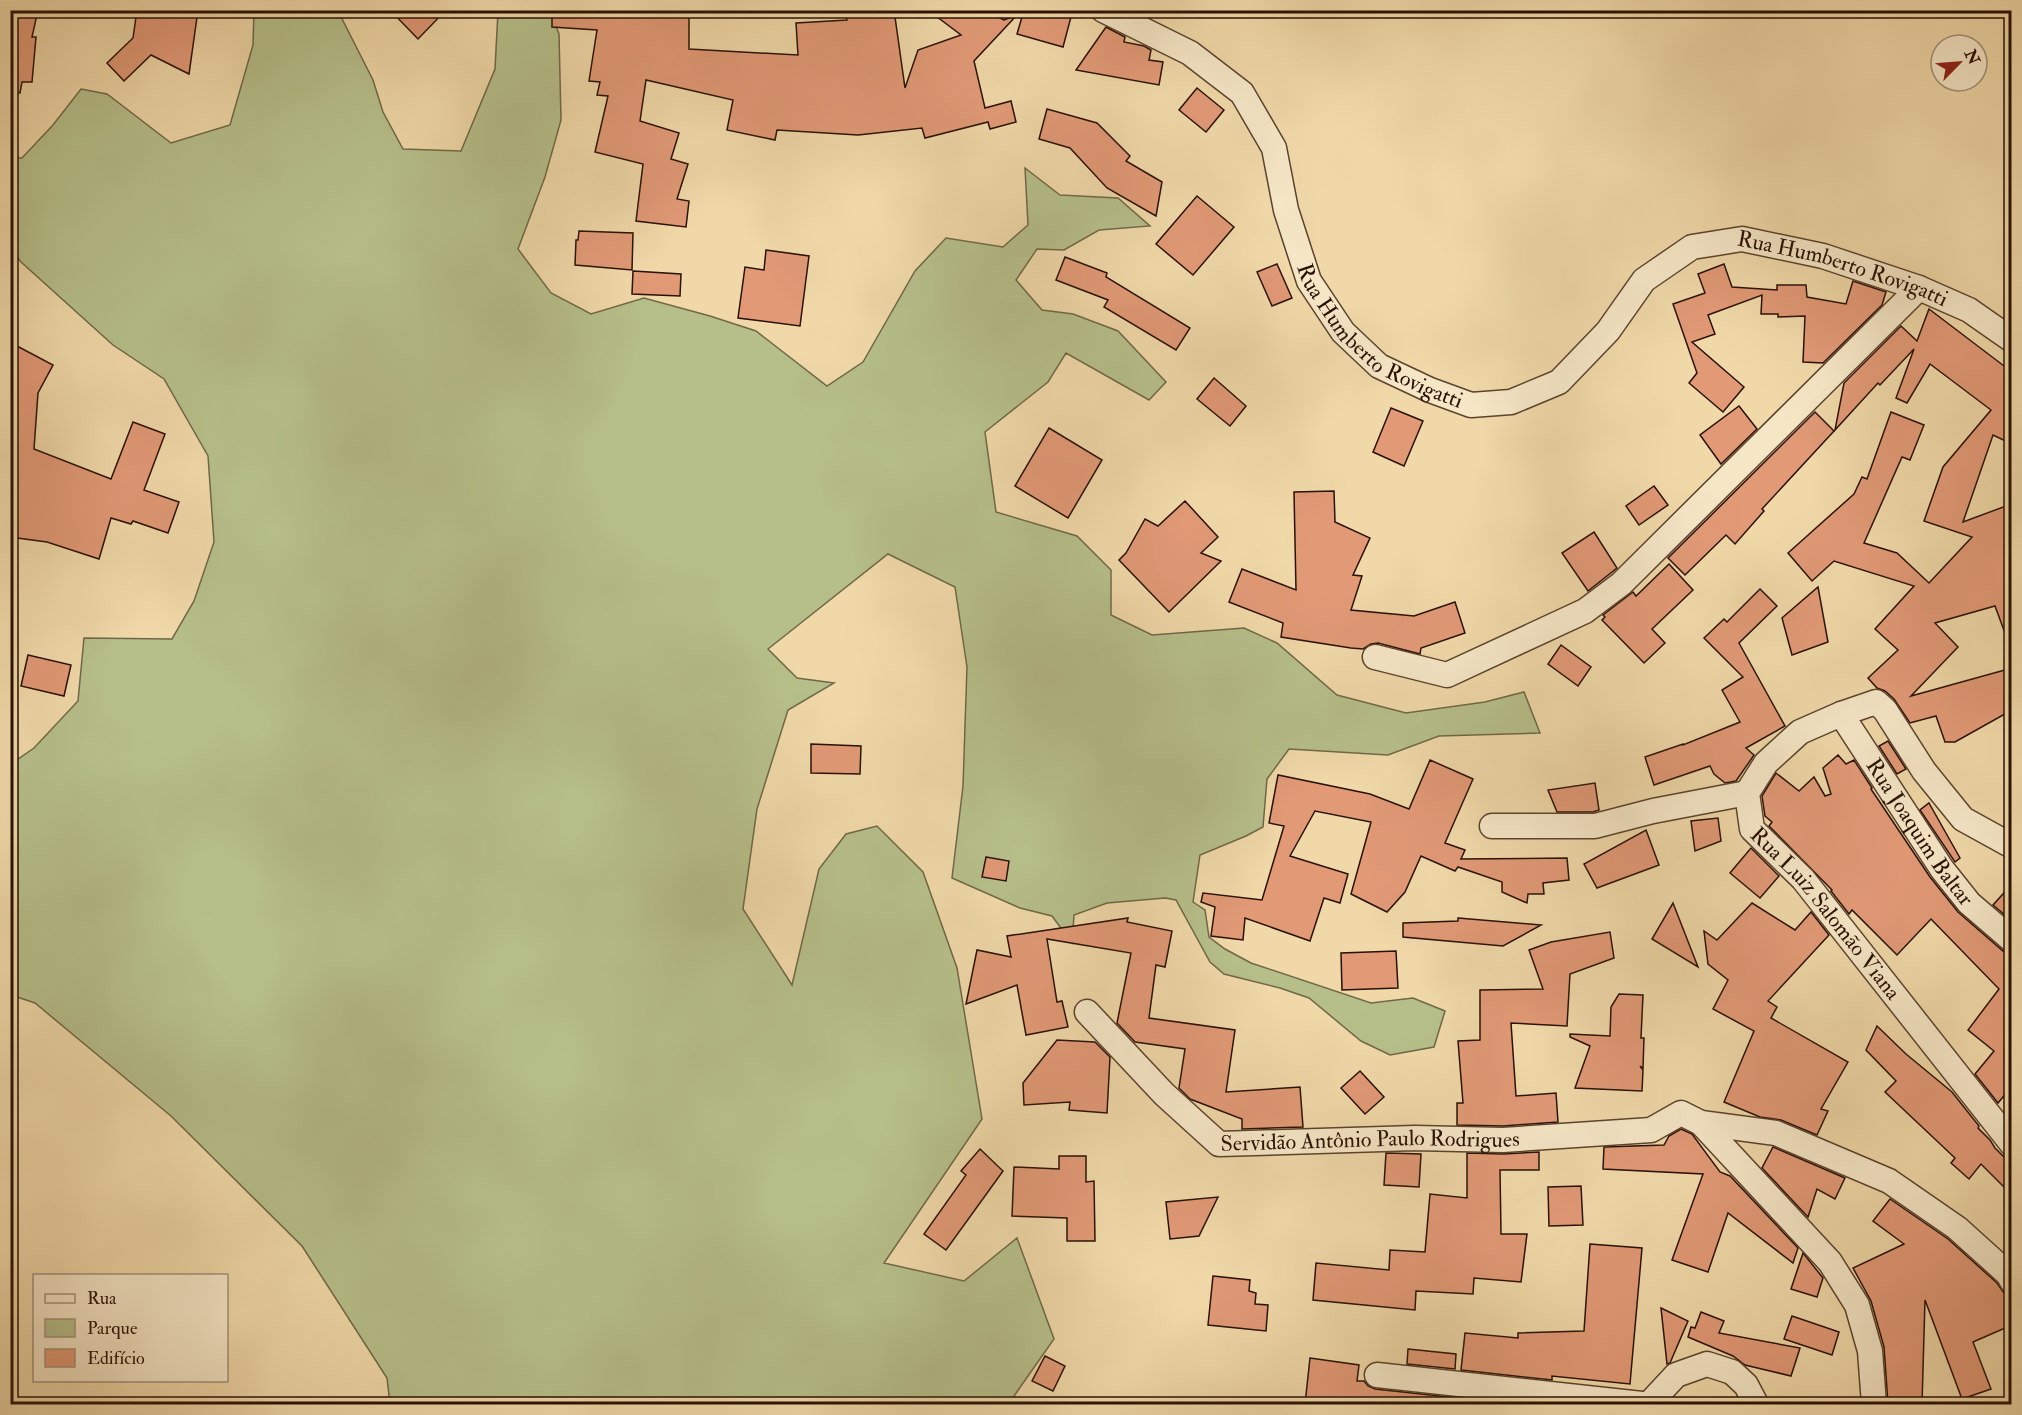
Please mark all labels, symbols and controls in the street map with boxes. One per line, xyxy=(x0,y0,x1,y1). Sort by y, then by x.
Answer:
north arrow xyxy=(1929,33,1989,93)
text: N xyxy=(1959,45,1984,68)
street label: Rua Humberto Rovigatti xyxy=(1735,224,1953,313)
street label: Rua Humberto Rovigatti xyxy=(1290,260,1467,415)
street label: Rua Joaquim Baltar xyxy=(1860,753,1980,912)
street label: Rua Luiz Salomão Viana xyxy=(1744,821,1907,1006)
street label: Servidão Antônio Paulo Rodrigues xyxy=(1220,1124,1521,1158)
legend xyxy=(33,1274,228,1382)
text: Rua xyxy=(87,1287,117,1310)
text: Parque xyxy=(87,1317,138,1340)
text: Edifício xyxy=(87,1347,145,1370)

